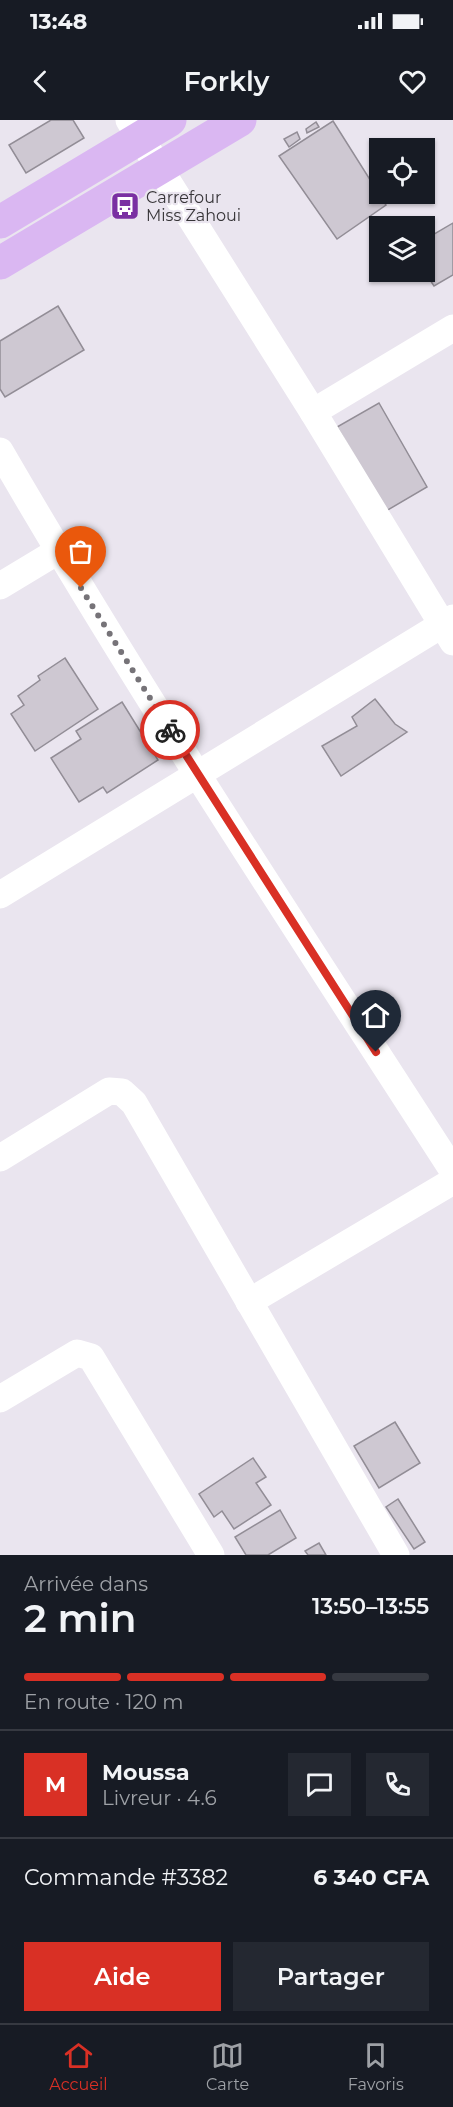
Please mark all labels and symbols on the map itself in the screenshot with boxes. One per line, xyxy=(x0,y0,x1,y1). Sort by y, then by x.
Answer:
place label: Carrefour Miss Zahoui xyxy=(146,188,241,225)
bus stop icon: Carrefour Miss Zahoui xyxy=(109,190,141,222)
pin xyxy=(55,526,106,588)
courier xyxy=(140,700,200,760)
pin xyxy=(350,990,401,1052)

